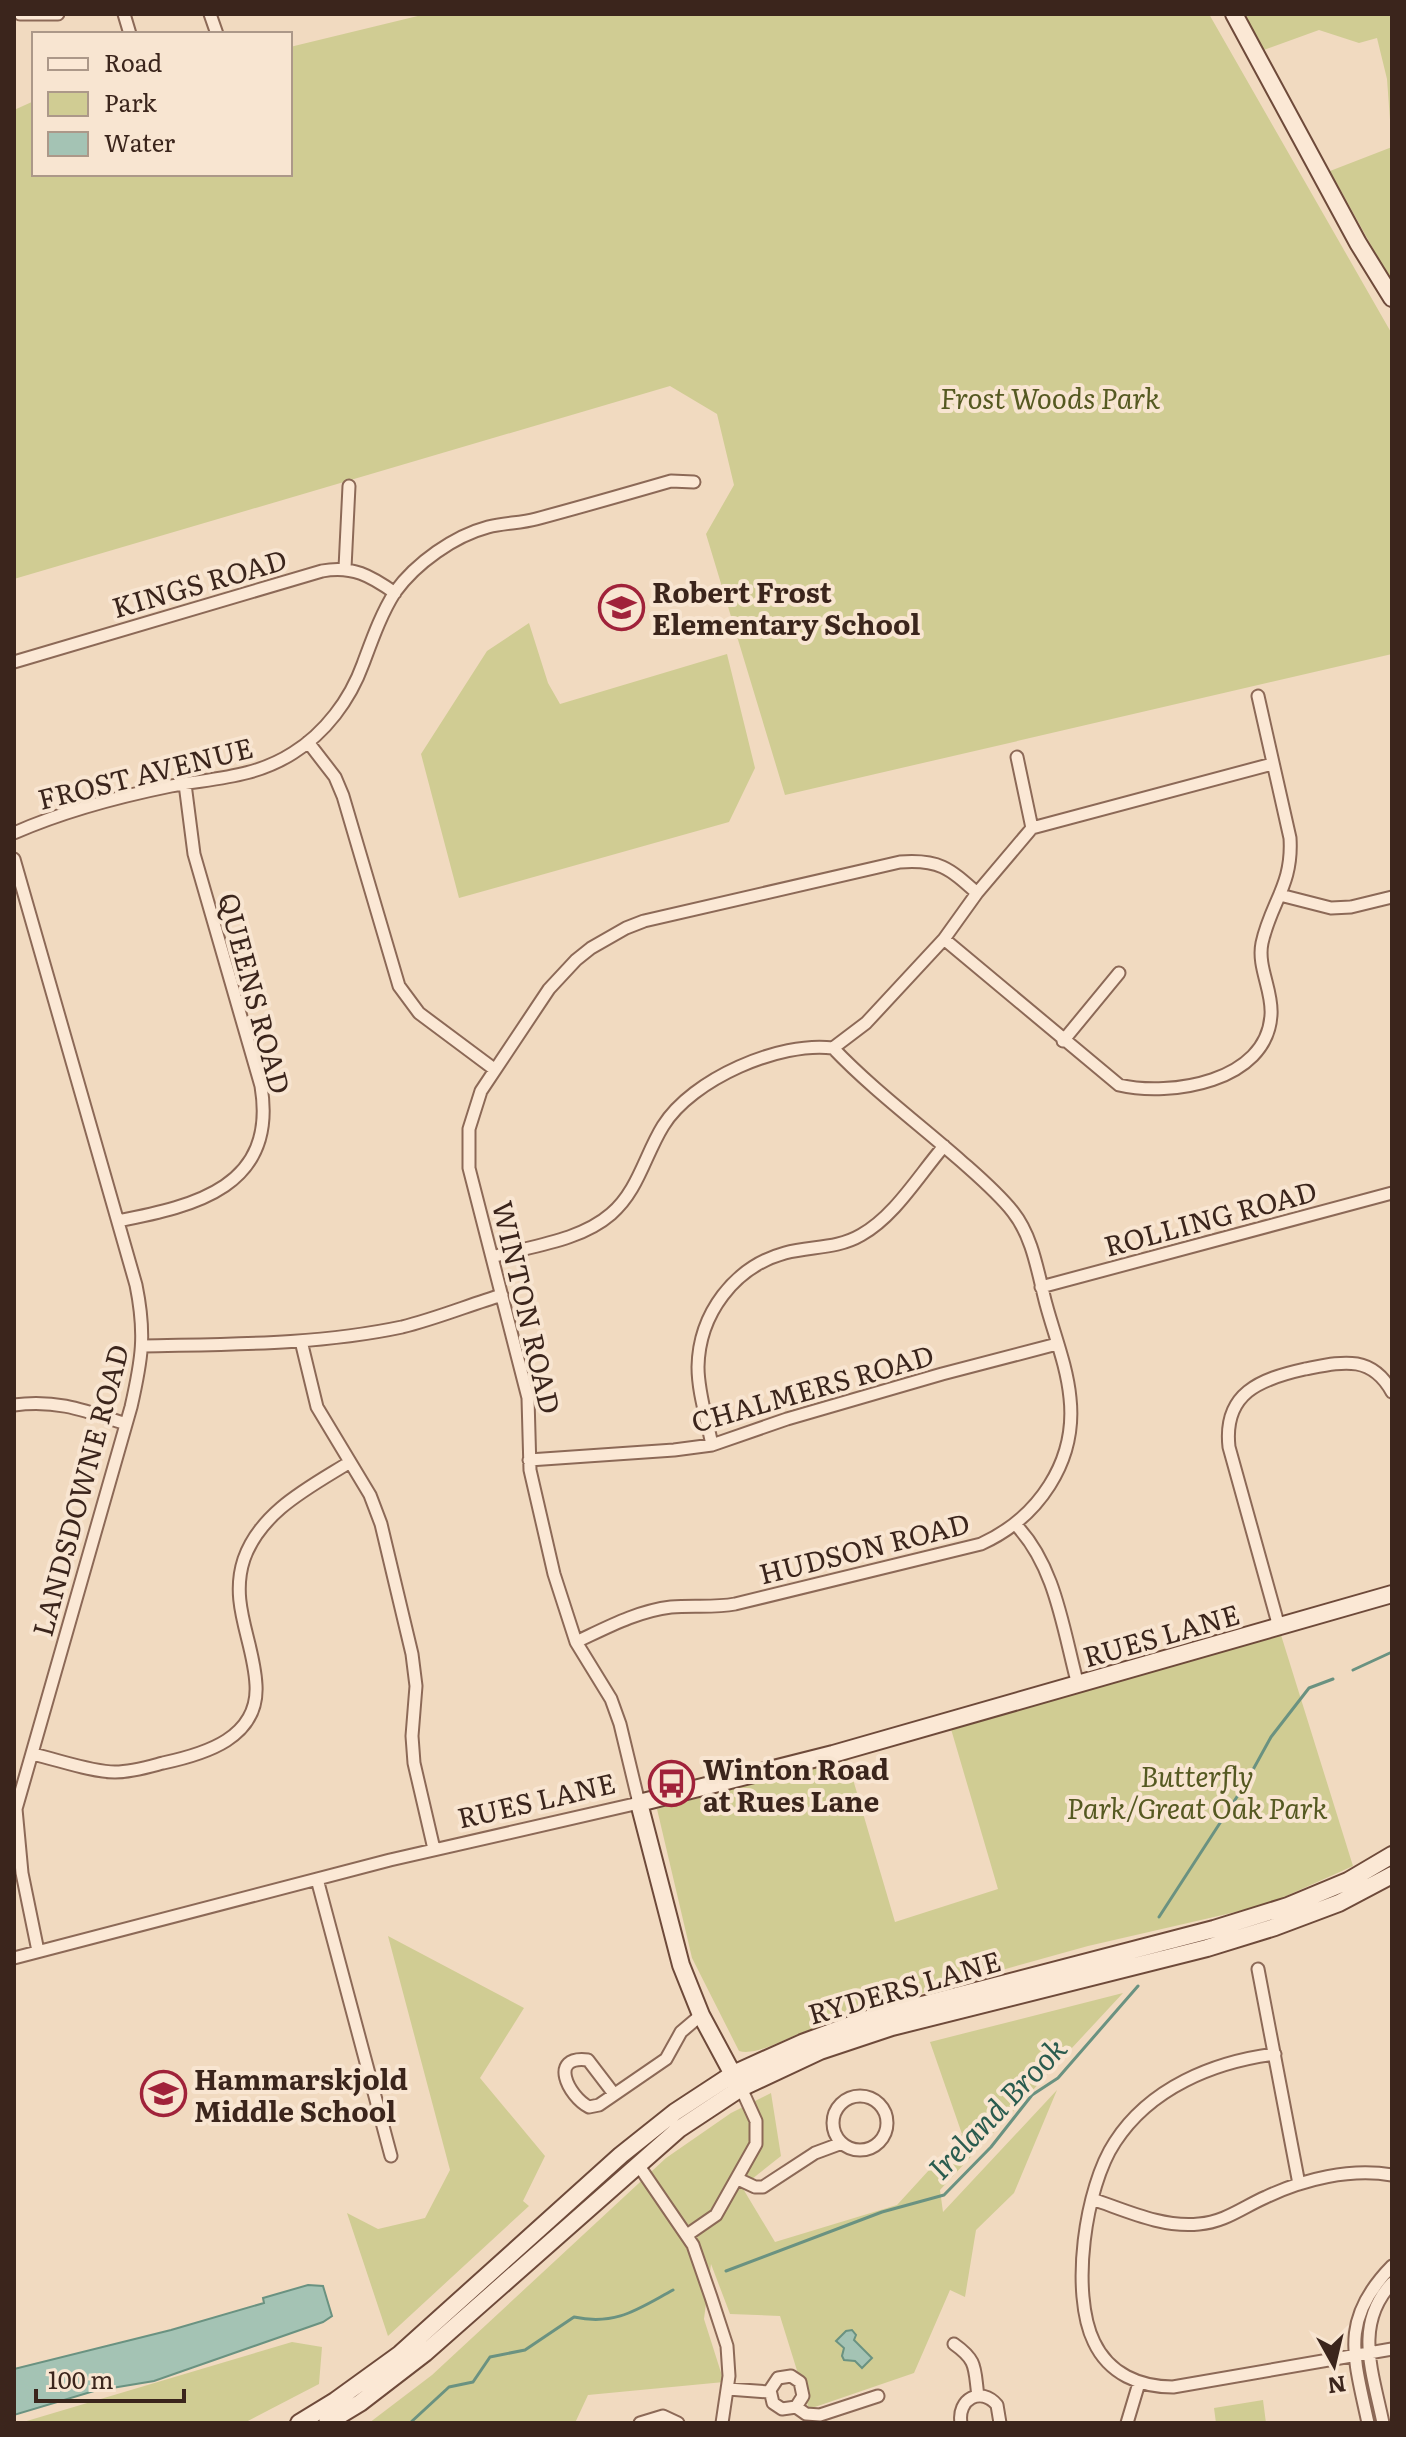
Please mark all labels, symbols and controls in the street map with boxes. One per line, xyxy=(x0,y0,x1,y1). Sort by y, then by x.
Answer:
legend xyxy=(32,32,292,176)
text: Road xyxy=(104,44,163,79)
text: Park xyxy=(104,84,157,119)
text: Water xyxy=(104,124,176,159)
park label: Frost Woods Park xyxy=(940,376,1161,418)
street label: KINGS ROAD xyxy=(107,537,291,627)
place label: Robert Frost Elementary School xyxy=(652,570,920,644)
school or university icon: Robert Frost Elementary School xyxy=(597,583,645,631)
street label: FROST AVENUE xyxy=(33,725,257,819)
street label: QUEENS ROAD xyxy=(209,888,303,1098)
street label: ROLLING ROAD xyxy=(1099,1168,1321,1266)
street label: WINTON ROAD xyxy=(483,1196,573,1418)
street label: CHALMERS ROAD xyxy=(686,1332,938,1442)
street label: LANDSDOWNE ROAD xyxy=(20,1339,138,1641)
street label: HUDSON ROAD xyxy=(754,1501,974,1593)
street label: RUES LANE xyxy=(1078,1592,1244,1676)
place label: Winton Road at Rues Lane xyxy=(703,1747,889,1821)
park label: Butterfly Park/Great Oak Park xyxy=(1066,1754,1328,1828)
street label: RUES LANE xyxy=(453,1760,619,1838)
bus stop icon: Winton Road at Rues Lane xyxy=(648,1760,696,1808)
street label: RYDERS LANE xyxy=(803,1938,1005,2034)
water label: Ireland Brook xyxy=(917,2026,1076,2188)
place label: Hammarskjold Middle School xyxy=(194,2057,408,2131)
school or university icon: Hammarskjold Middle School xyxy=(139,2070,187,2118)
north arrow xyxy=(1294,2325,1374,2405)
scale bar xyxy=(36,2353,184,2403)
text: 100 m xyxy=(48,2361,114,2396)
text: N xyxy=(1326,2369,1348,2404)

